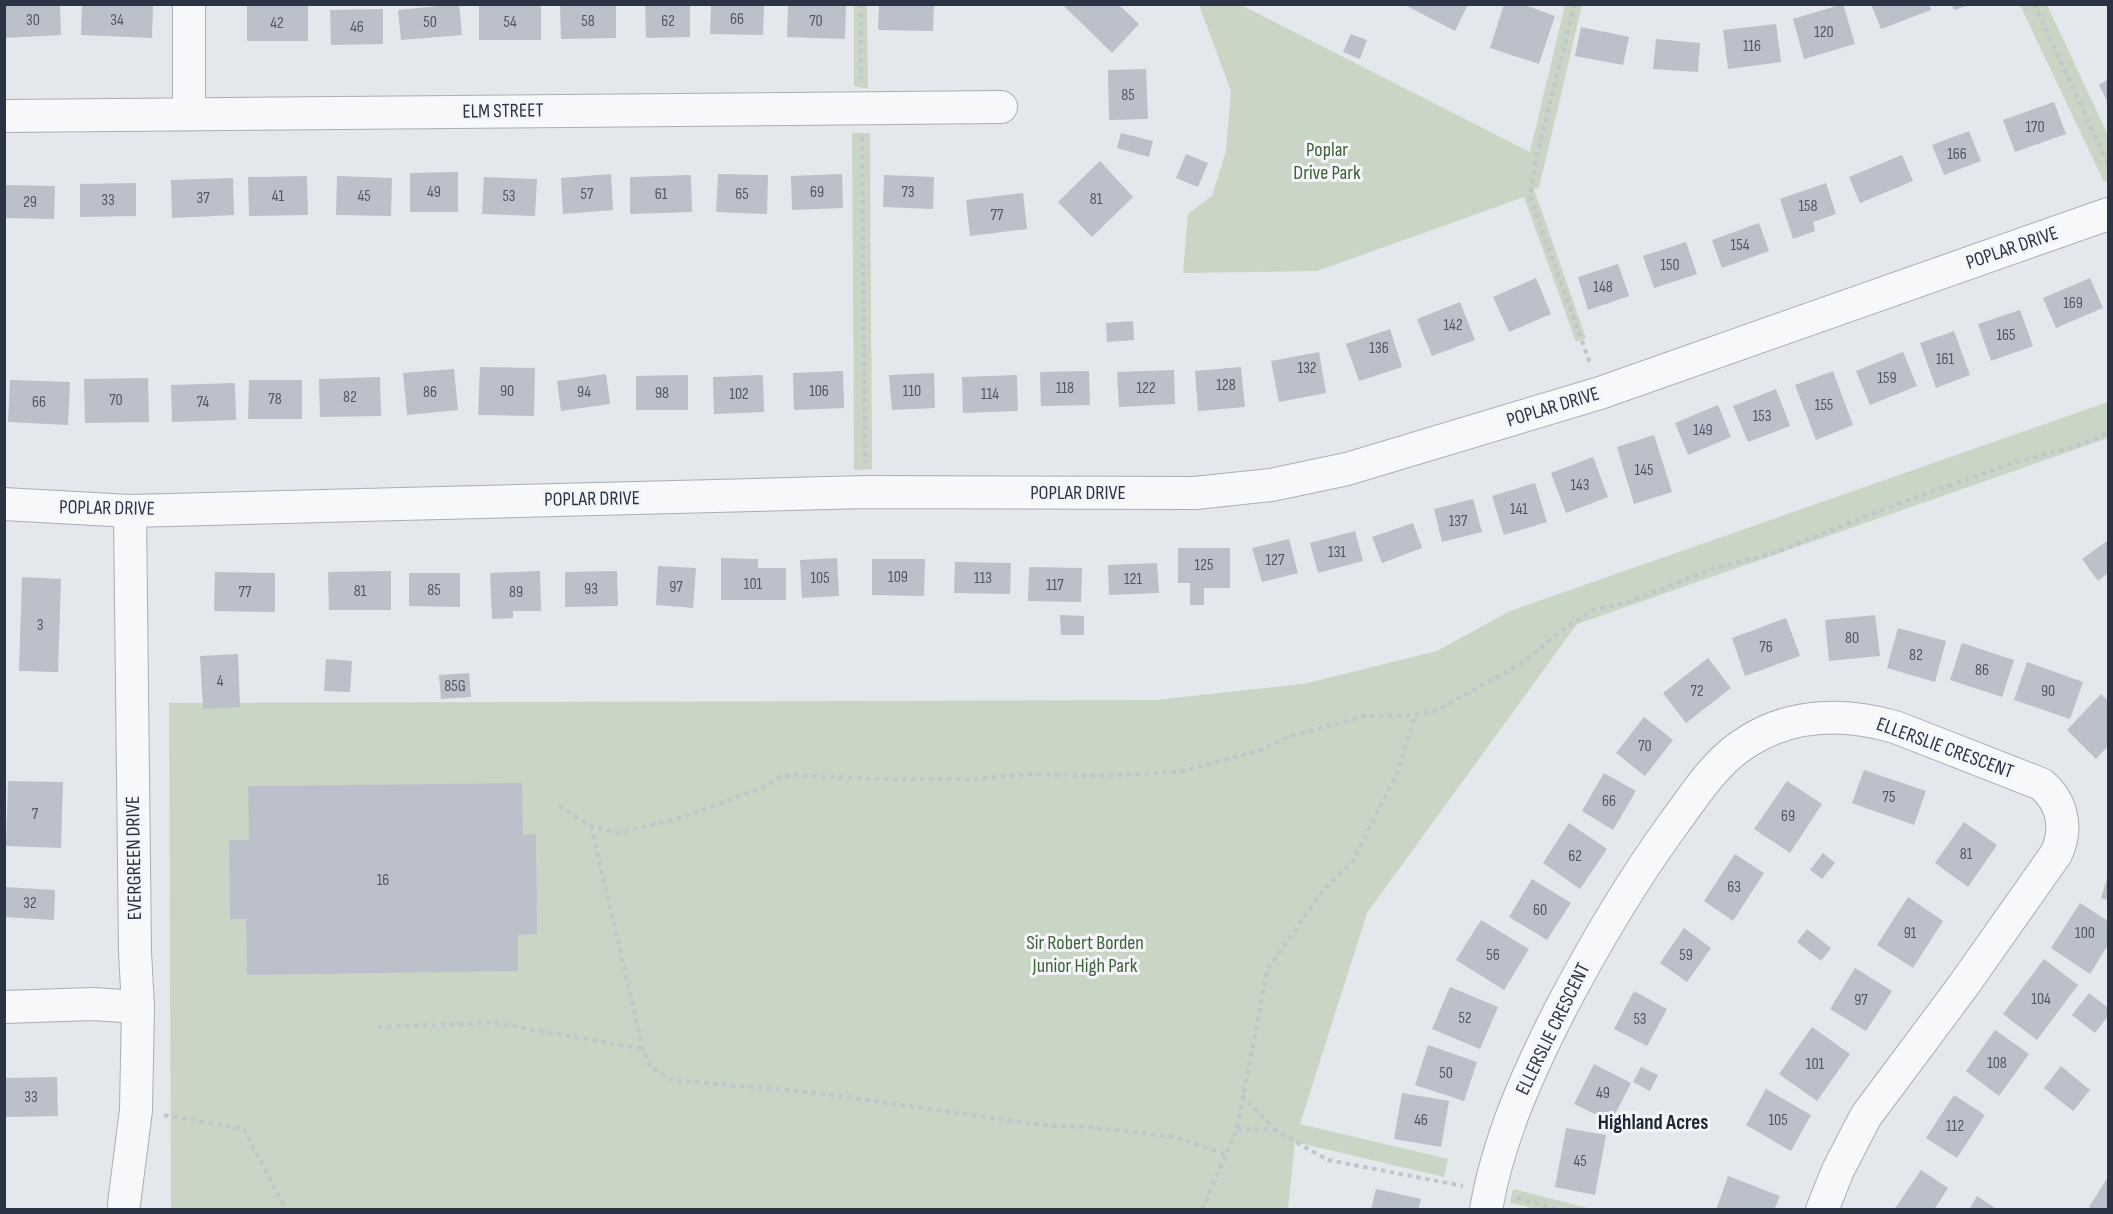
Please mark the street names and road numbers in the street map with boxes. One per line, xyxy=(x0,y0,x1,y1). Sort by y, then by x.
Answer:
street label: ELM STREET xyxy=(462,98,544,124)
street label: POPLAR DRIVE xyxy=(1963,221,2061,275)
street label: POPLAR DRIVE xyxy=(1504,382,1602,432)
street label: POPLAR DRIVE xyxy=(1030,481,1126,505)
street label: POPLAR DRIVE xyxy=(544,486,640,512)
street label: POPLAR DRIVE xyxy=(59,495,155,521)
street label: ELLERSLIE CRESCENT xyxy=(1873,712,2017,784)
street label: EVERGREEN DRIVE xyxy=(121,796,147,920)
street label: ELLERSLIE CRESCENT xyxy=(1511,959,1595,1099)

